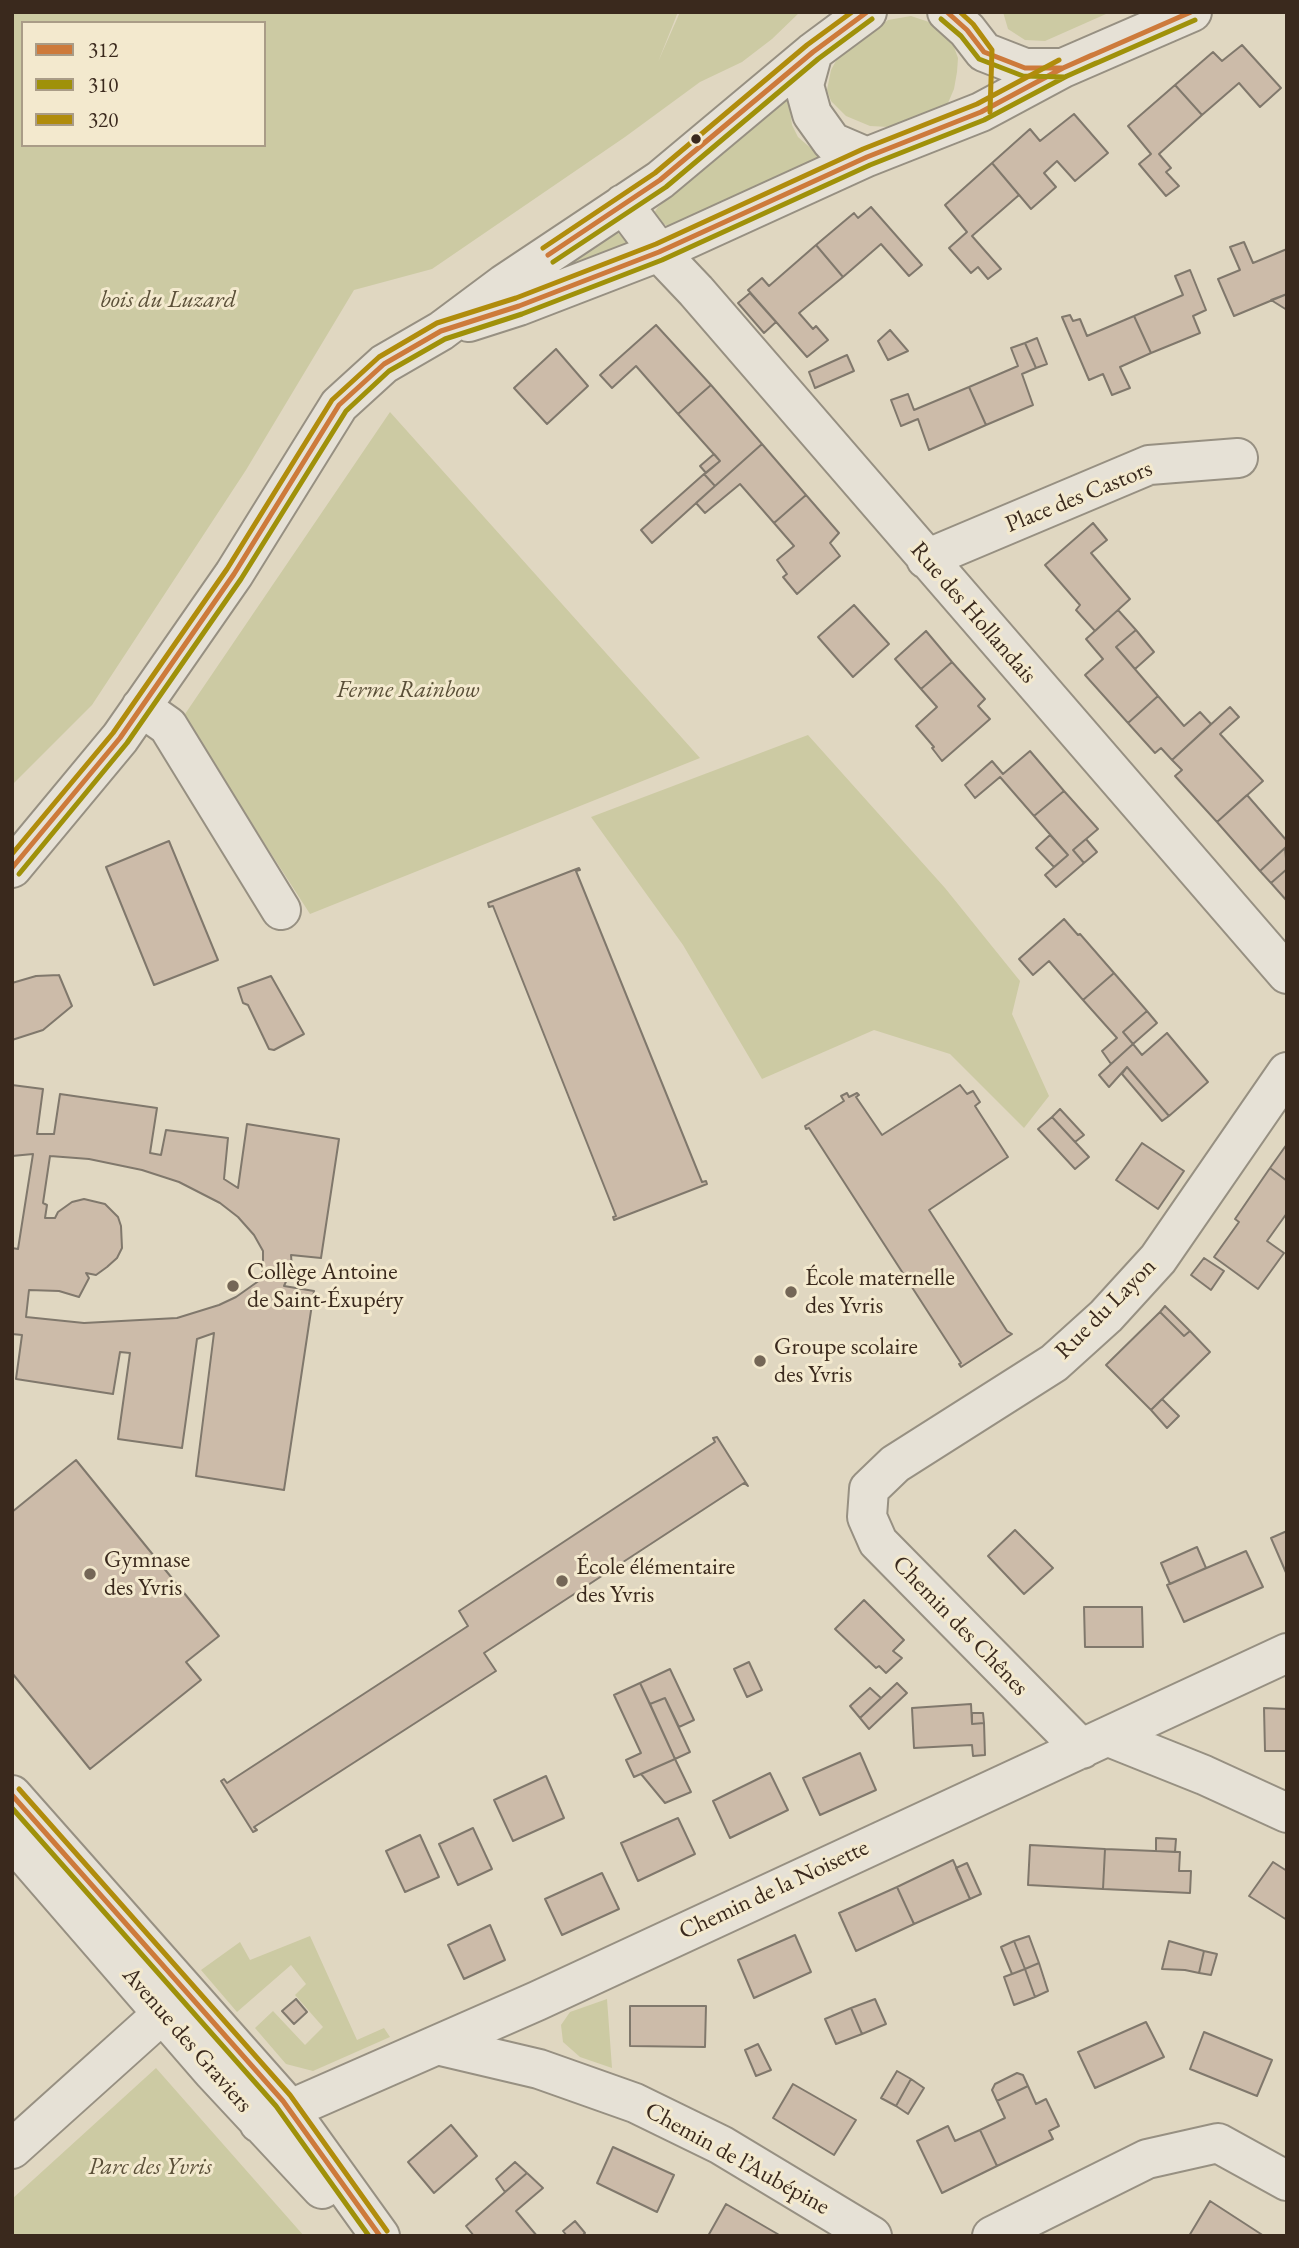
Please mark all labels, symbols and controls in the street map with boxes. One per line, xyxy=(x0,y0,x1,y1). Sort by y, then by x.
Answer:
legend xyxy=(21,21,266,147)
text: 312 xyxy=(88,36,118,63)
text: 310 xyxy=(88,71,118,98)
text: 320 xyxy=(88,106,118,133)
unlabelled marker xyxy=(689,132,703,146)
park label: bois du Luzard xyxy=(100,286,236,314)
street label: Place des Castors xyxy=(1001,454,1157,540)
street label: Rue des Hollandais xyxy=(904,536,1042,690)
park label: Ferme Rainbow xyxy=(337,676,479,704)
street label: Rue du Layon xyxy=(1049,1252,1163,1366)
place label: Collège Antoine de Saint-Éxupéry xyxy=(247,1258,404,1314)
place label: École maternelle des Yvris xyxy=(805,1264,955,1320)
marker: Collège Antoine de Saint-Éxupéry xyxy=(225,1278,241,1294)
marker: École maternelle des Yvris xyxy=(783,1284,799,1300)
place label: Groupe scolaire des Yvris xyxy=(774,1333,918,1389)
marker: Groupe scolaire des Yvris xyxy=(752,1353,768,1369)
place label: Gymnase des Yvris xyxy=(104,1546,190,1602)
street label: Chemin des Chênes xyxy=(886,1550,1034,1702)
place label: École élémentaire des Yvris xyxy=(576,1553,735,1609)
marker: Gymnase des Yvris xyxy=(82,1566,98,1582)
marker: École élémentaire des Yvris xyxy=(554,1573,570,1589)
street label: Chemin de la Noisette xyxy=(675,1834,873,1946)
street label: Avenue des Graviers xyxy=(116,1961,258,2119)
street label: Chemin de l’Aubépine xyxy=(640,2096,834,2222)
park label: Parc des Yvris xyxy=(88,2153,212,2181)

